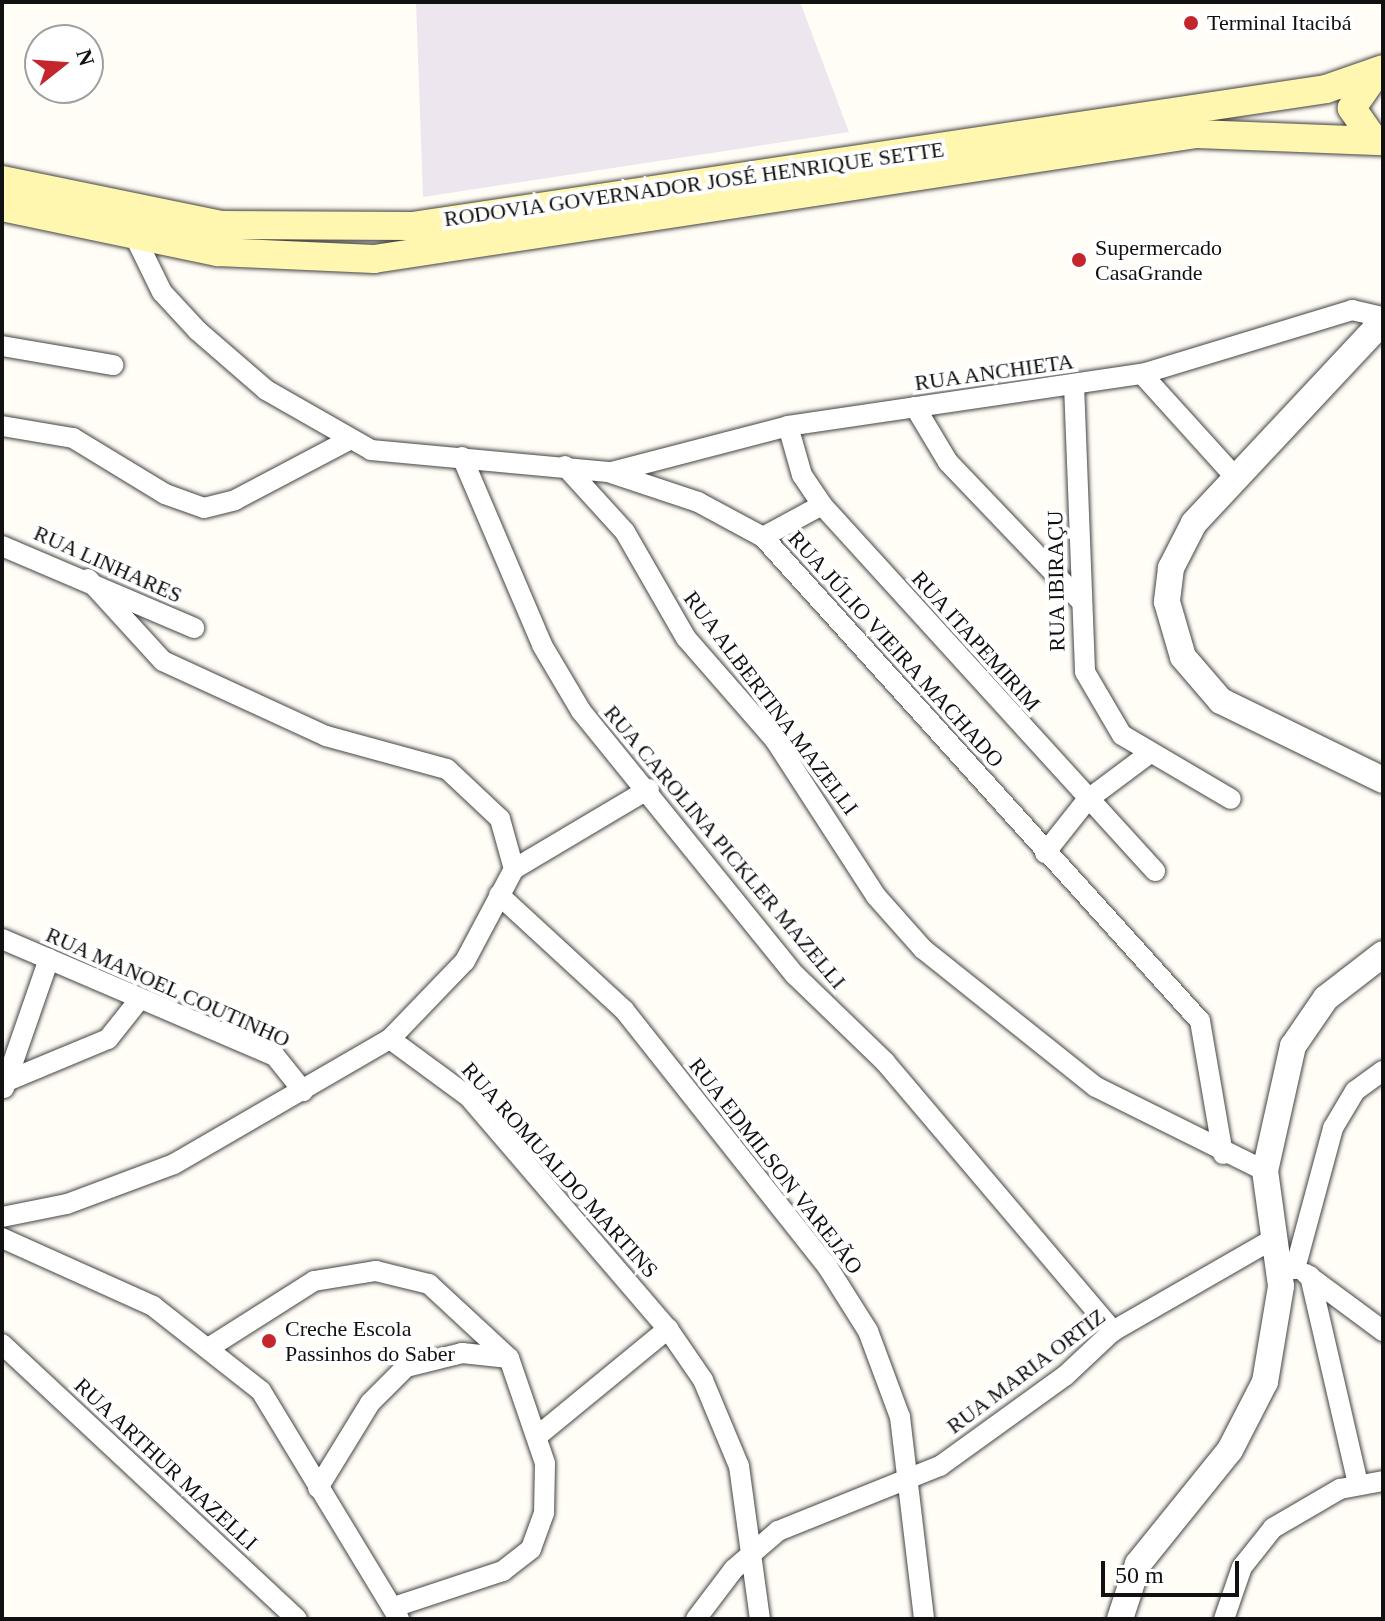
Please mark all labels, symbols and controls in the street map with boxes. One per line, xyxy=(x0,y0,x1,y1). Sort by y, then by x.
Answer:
place label: Terminal Itacibá xyxy=(1207,10,1351,36)
marker: Terminal Itacibá xyxy=(1182,14,1200,32)
north arrow xyxy=(24,24,104,104)
text: N xyxy=(71,46,100,69)
street label: RODOVIA GOVERNADOR JOSÉ HENRIQUE SETTE xyxy=(442,136,946,232)
place label: Supermercado CasaGrande xyxy=(1095,234,1222,286)
marker: Supermercado CasaGrande xyxy=(1070,251,1088,269)
street label: RUA ANCHIETA xyxy=(912,348,1076,396)
street label: RUA IBIRAÇU xyxy=(1042,510,1070,652)
street label: RUA LINHARES xyxy=(29,519,187,609)
street label: RUA JÚLIO VIEIRA MACHADO xyxy=(782,524,1010,774)
street label: RUA ITAPEMIRIM xyxy=(906,565,1046,717)
street label: RUA ALBERTINA MAZELLI xyxy=(677,584,865,822)
street label: RUA CAROLINA PICKLER MAZELLI xyxy=(598,699,852,995)
street label: RUA MANOEL COUTINHO xyxy=(41,921,295,1053)
street label: RUA EDMILSON VAREJÃO xyxy=(683,1052,869,1280)
street label: RUA ROMUALDO MARTINS xyxy=(456,1056,664,1284)
street label: RUA MARIA ORTIZ xyxy=(940,1302,1112,1440)
place label: Creche Escola Passinhos do Saber xyxy=(285,1315,455,1366)
marker: Creche Escola Passinhos do Saber xyxy=(260,1332,278,1350)
street label: RUA ARTHUR MAZELLI xyxy=(68,1371,264,1557)
scale bar xyxy=(1105,1545,1243,1595)
text: 50 m xyxy=(1115,1562,1164,1588)

